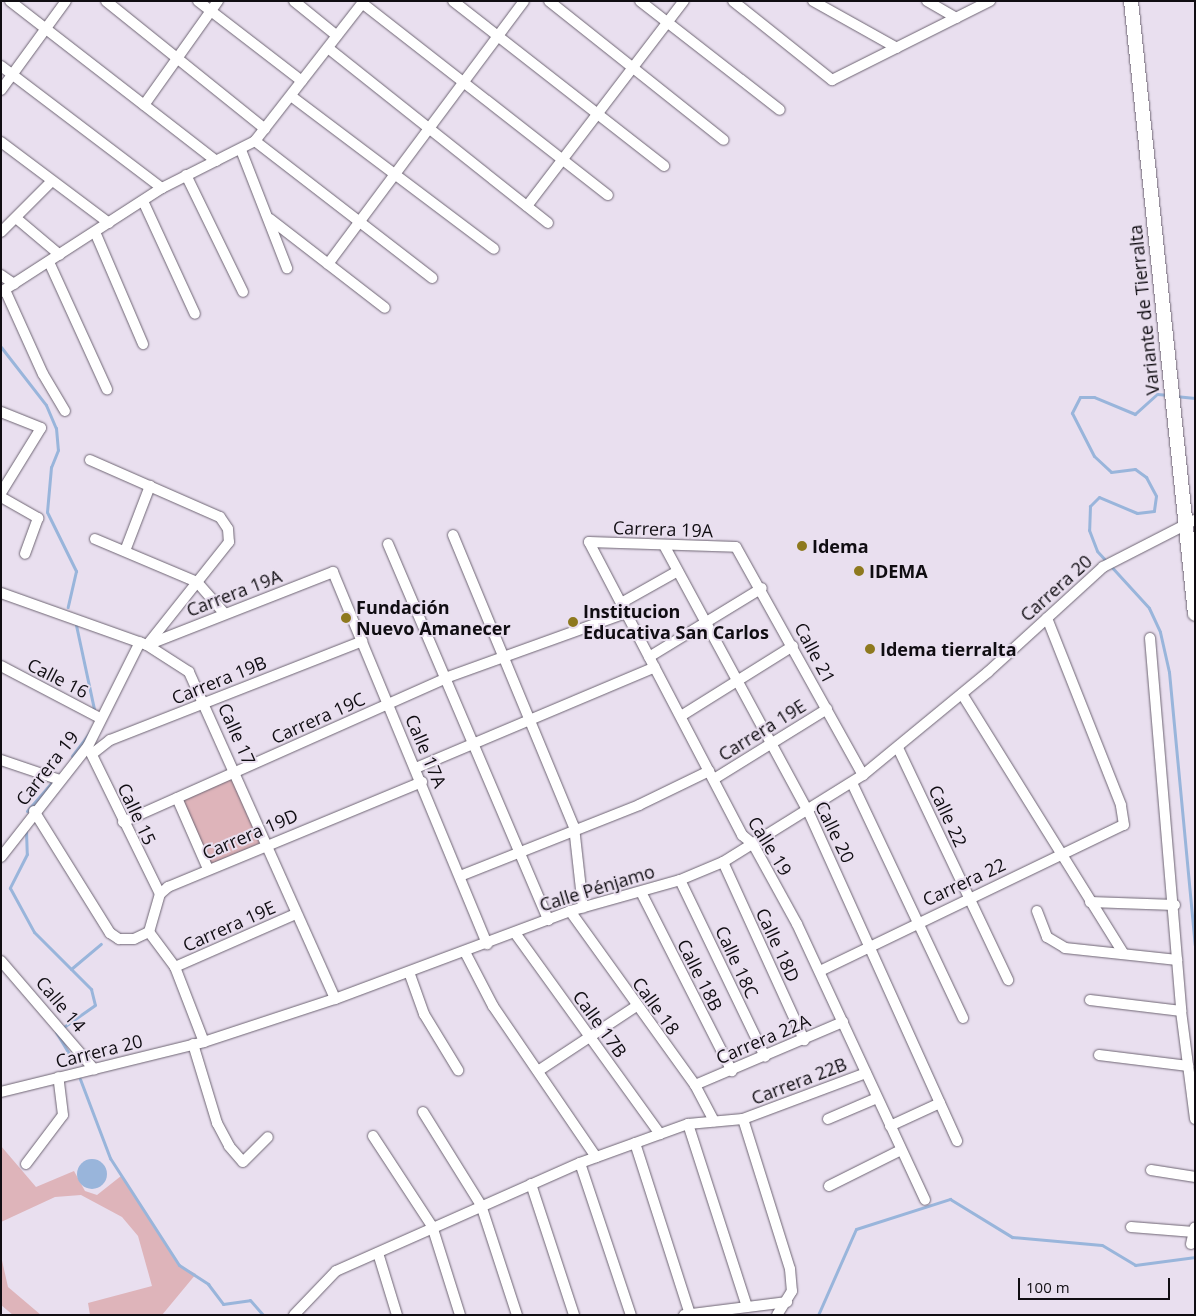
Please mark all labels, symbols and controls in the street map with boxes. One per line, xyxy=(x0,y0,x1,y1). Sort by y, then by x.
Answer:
street label: Variante de Tierralta xyxy=(1124,224,1164,396)
street label: Carrera 19A xyxy=(613,516,713,542)
place label: Idema xyxy=(812,535,869,557)
marker: Idema xyxy=(796,540,808,552)
street label: Carrera 20 xyxy=(1016,550,1096,626)
place label: IDEMA xyxy=(869,560,928,582)
street label: Carrera 19A xyxy=(183,565,285,621)
marker: IDEMA xyxy=(853,565,865,577)
place label: Fundación Nuevo Amanecer xyxy=(356,597,511,640)
place label: Institucion Educativa San Carlos xyxy=(583,601,769,644)
marker: Fundación Nuevo Amanecer xyxy=(340,612,352,624)
marker: Institucion Educativa San Carlos xyxy=(567,616,579,628)
street label: Calle 21 xyxy=(790,619,840,687)
place label: Idema tierralta xyxy=(880,638,1017,660)
marker: Idema tierralta xyxy=(864,643,876,655)
street label: Carrera 19B xyxy=(168,651,270,709)
street label: Calle 16 xyxy=(24,653,92,703)
street label: Carrera 19C xyxy=(268,688,368,748)
street label: Carrera 19E xyxy=(714,695,810,765)
street label: Calle 17 xyxy=(214,700,260,768)
street label: Calle 17A xyxy=(401,711,451,791)
street label: Carrera 19 xyxy=(11,726,83,810)
street label: Calle 15 xyxy=(113,780,161,848)
street label: Calle 22 xyxy=(924,782,972,850)
street label: Calle 20 xyxy=(811,798,859,866)
street label: Carrera 19D xyxy=(199,804,301,864)
street label: Calle 19 xyxy=(743,812,797,880)
street label: Carrera 22 xyxy=(919,853,1009,911)
street label: Calle Pénjamo xyxy=(537,860,657,916)
street label: Carrera 19E xyxy=(179,896,279,956)
street label: Calle 18D xyxy=(752,905,804,985)
street label: Calle 18C xyxy=(711,922,763,1002)
street label: Calle 18B xyxy=(673,936,727,1014)
street label: Calle 14 xyxy=(32,972,90,1036)
street label: Calle 18 xyxy=(628,973,684,1039)
street label: Calle 17B xyxy=(569,986,631,1062)
street label: Carrera 22A xyxy=(713,1009,813,1069)
street label: Carrera 20 xyxy=(53,1030,145,1072)
street label: Carrera 22B xyxy=(748,1053,850,1109)
scale bar xyxy=(1021,1268,1174,1300)
text: 100 m xyxy=(1026,1277,1070,1297)

